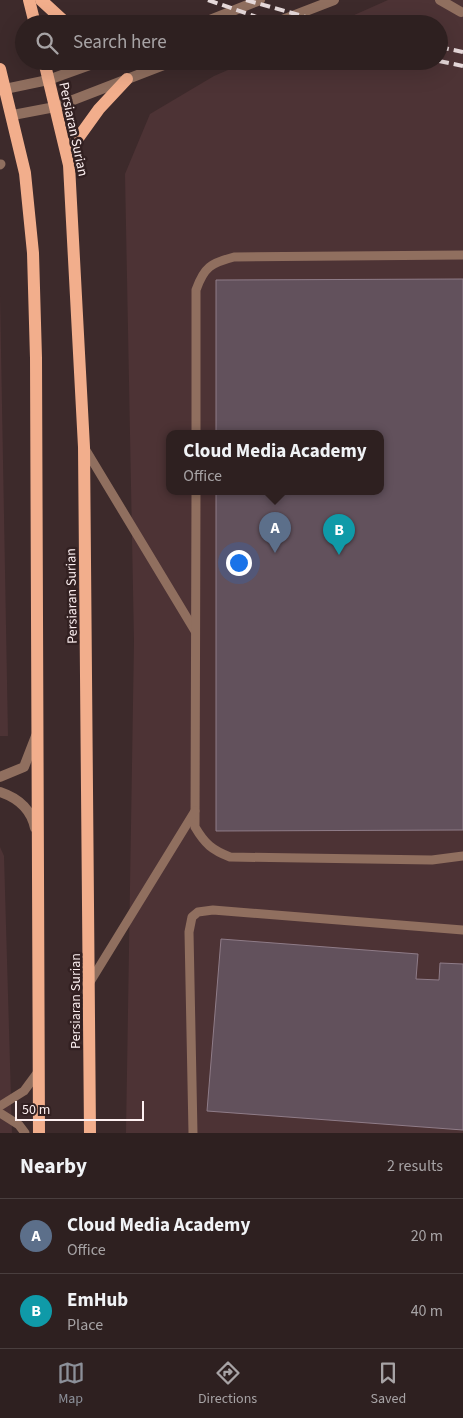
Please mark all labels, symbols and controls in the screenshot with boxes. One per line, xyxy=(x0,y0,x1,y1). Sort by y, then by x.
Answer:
search box xyxy=(15,15,448,70)
icon: search xyxy=(33,29,61,57)
text: Search here xyxy=(73,29,167,56)
street label: Persiaran Surian xyxy=(53,80,93,178)
popup xyxy=(166,430,384,495)
text: Cloud Media Academy xyxy=(183,438,367,465)
text: Office xyxy=(183,465,222,487)
pin: A xyxy=(259,512,291,553)
pin: B xyxy=(323,514,355,555)
street label: Persiaran Surian xyxy=(61,548,83,644)
your location xyxy=(226,550,252,576)
street label: Persiaran Surian xyxy=(66,953,86,1049)
scale bar xyxy=(15,1098,144,1121)
text: 50 m xyxy=(22,1100,50,1120)
text: Nearby xyxy=(20,1151,87,1181)
text: 2 results xyxy=(387,1155,443,1177)
text: Cloud Media Academy xyxy=(67,1212,250,1239)
text: A xyxy=(31,1225,41,1247)
text: 20 m xyxy=(411,1225,443,1247)
text: Office xyxy=(67,1239,106,1261)
text: EmHub xyxy=(67,1287,128,1314)
text: B xyxy=(31,1300,41,1322)
text: 40 m xyxy=(411,1300,443,1322)
text: Place xyxy=(67,1314,103,1336)
tab: Map xyxy=(57,1359,85,1409)
tab: Directions xyxy=(198,1359,257,1409)
tab: Saved xyxy=(371,1359,406,1409)

